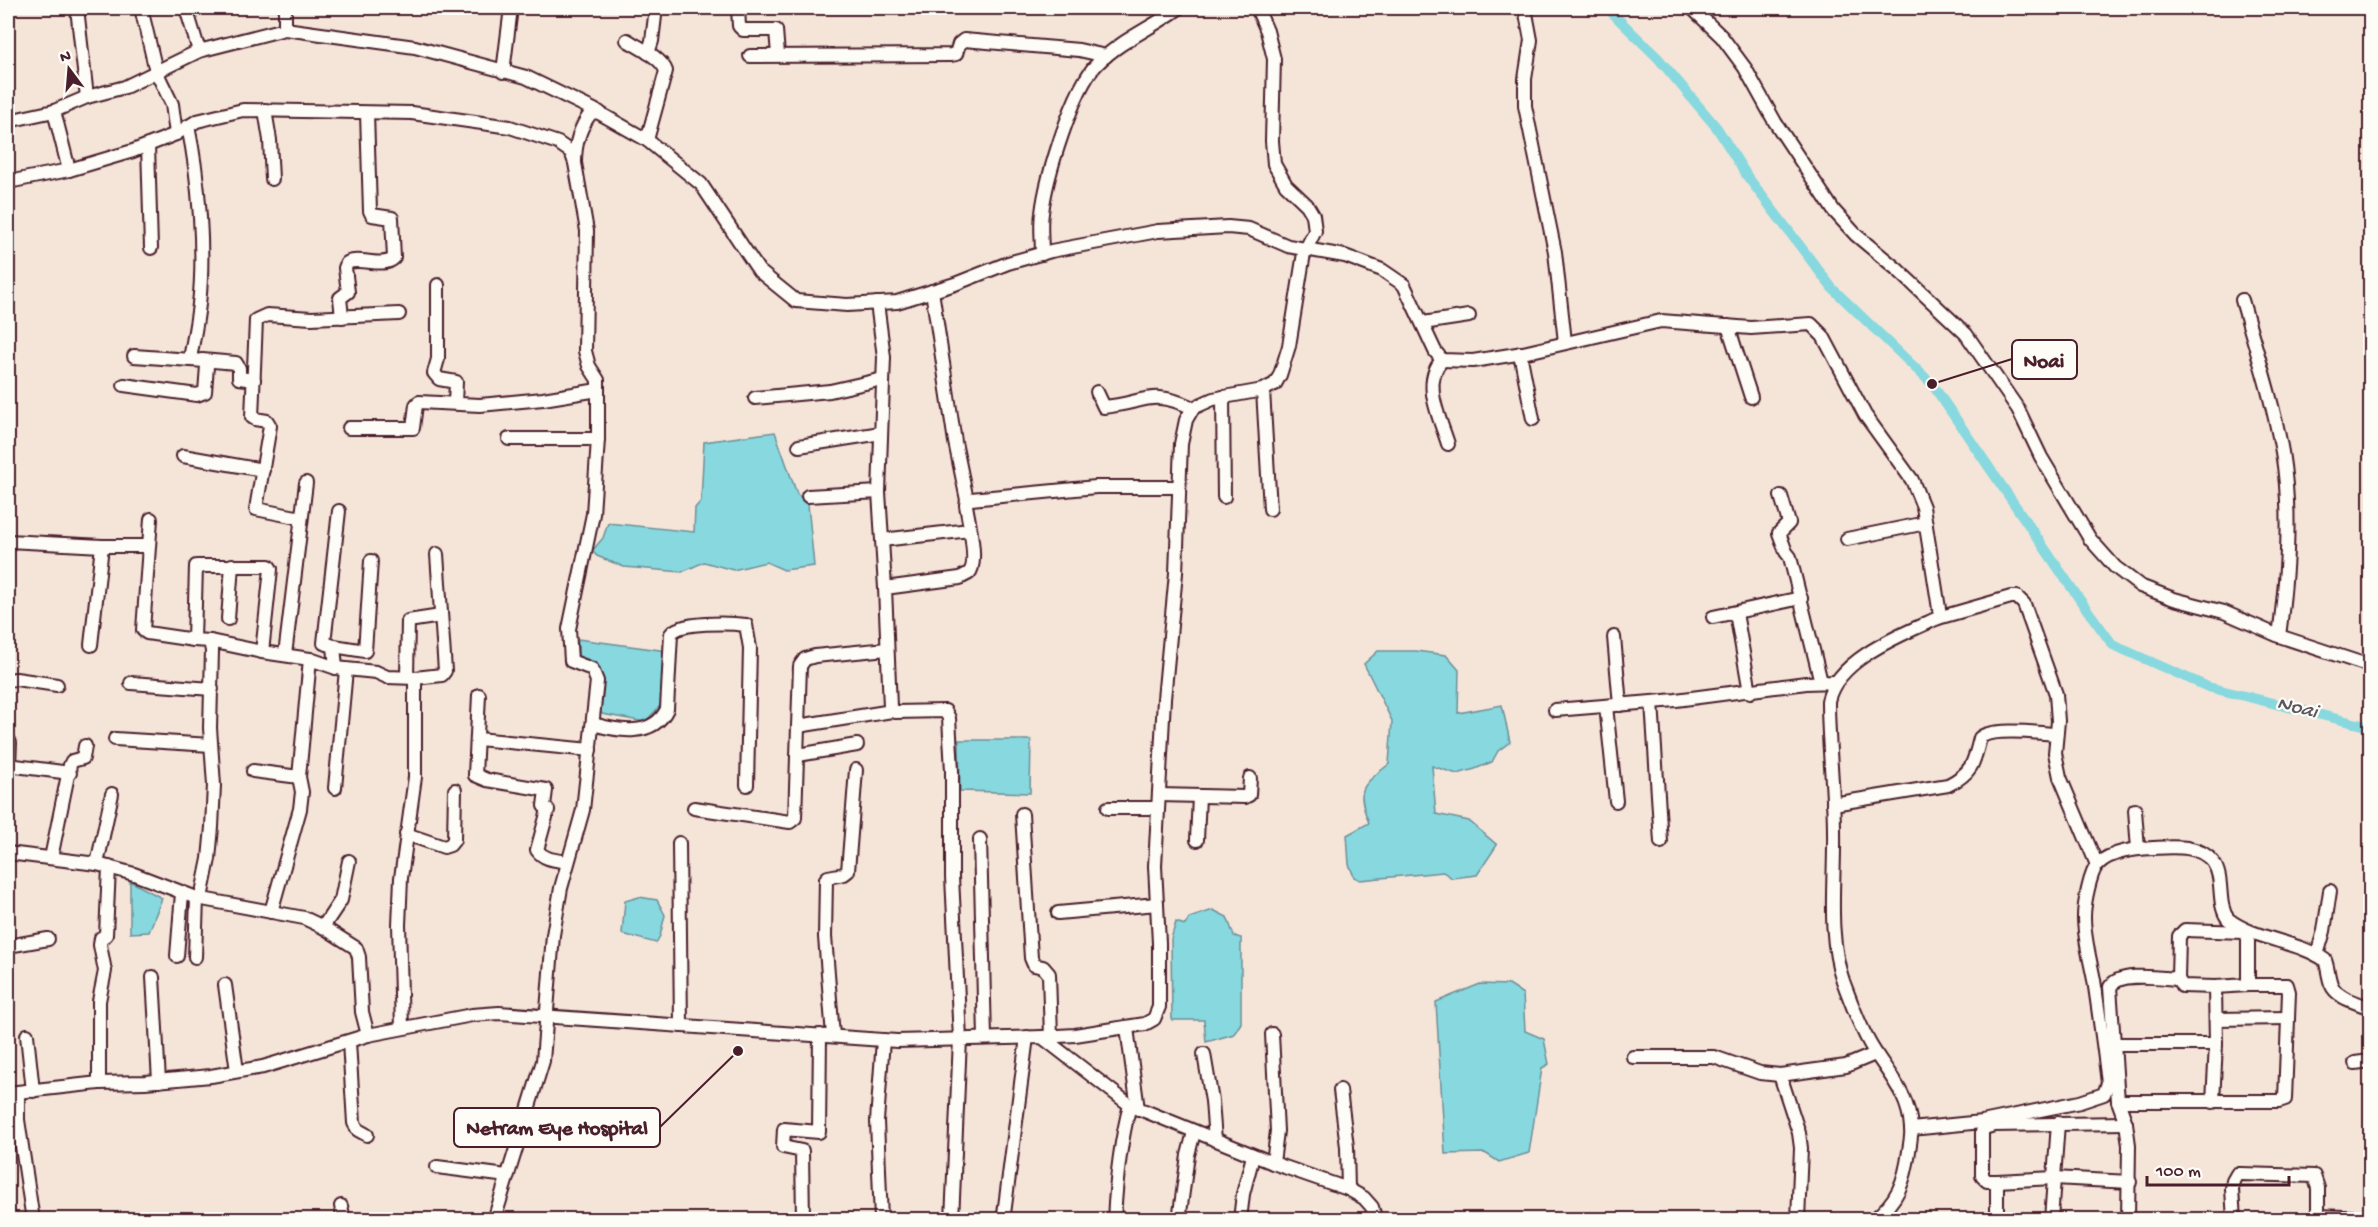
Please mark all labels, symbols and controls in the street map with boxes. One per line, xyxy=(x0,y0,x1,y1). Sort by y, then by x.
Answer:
north arrow xyxy=(39,39,99,99)
text: N xyxy=(58,47,74,69)
callout: Noai xyxy=(2012,340,2077,379)
text: Noai xyxy=(2024,351,2064,376)
water label: Noai xyxy=(2274,692,2322,727)
callout: Netram Eye Hospital xyxy=(454,1108,660,1147)
text: Netram Eye Hospital xyxy=(466,1118,648,1143)
scale bar xyxy=(2147,1149,2290,1187)
text: 100 m xyxy=(2155,1162,2201,1183)

